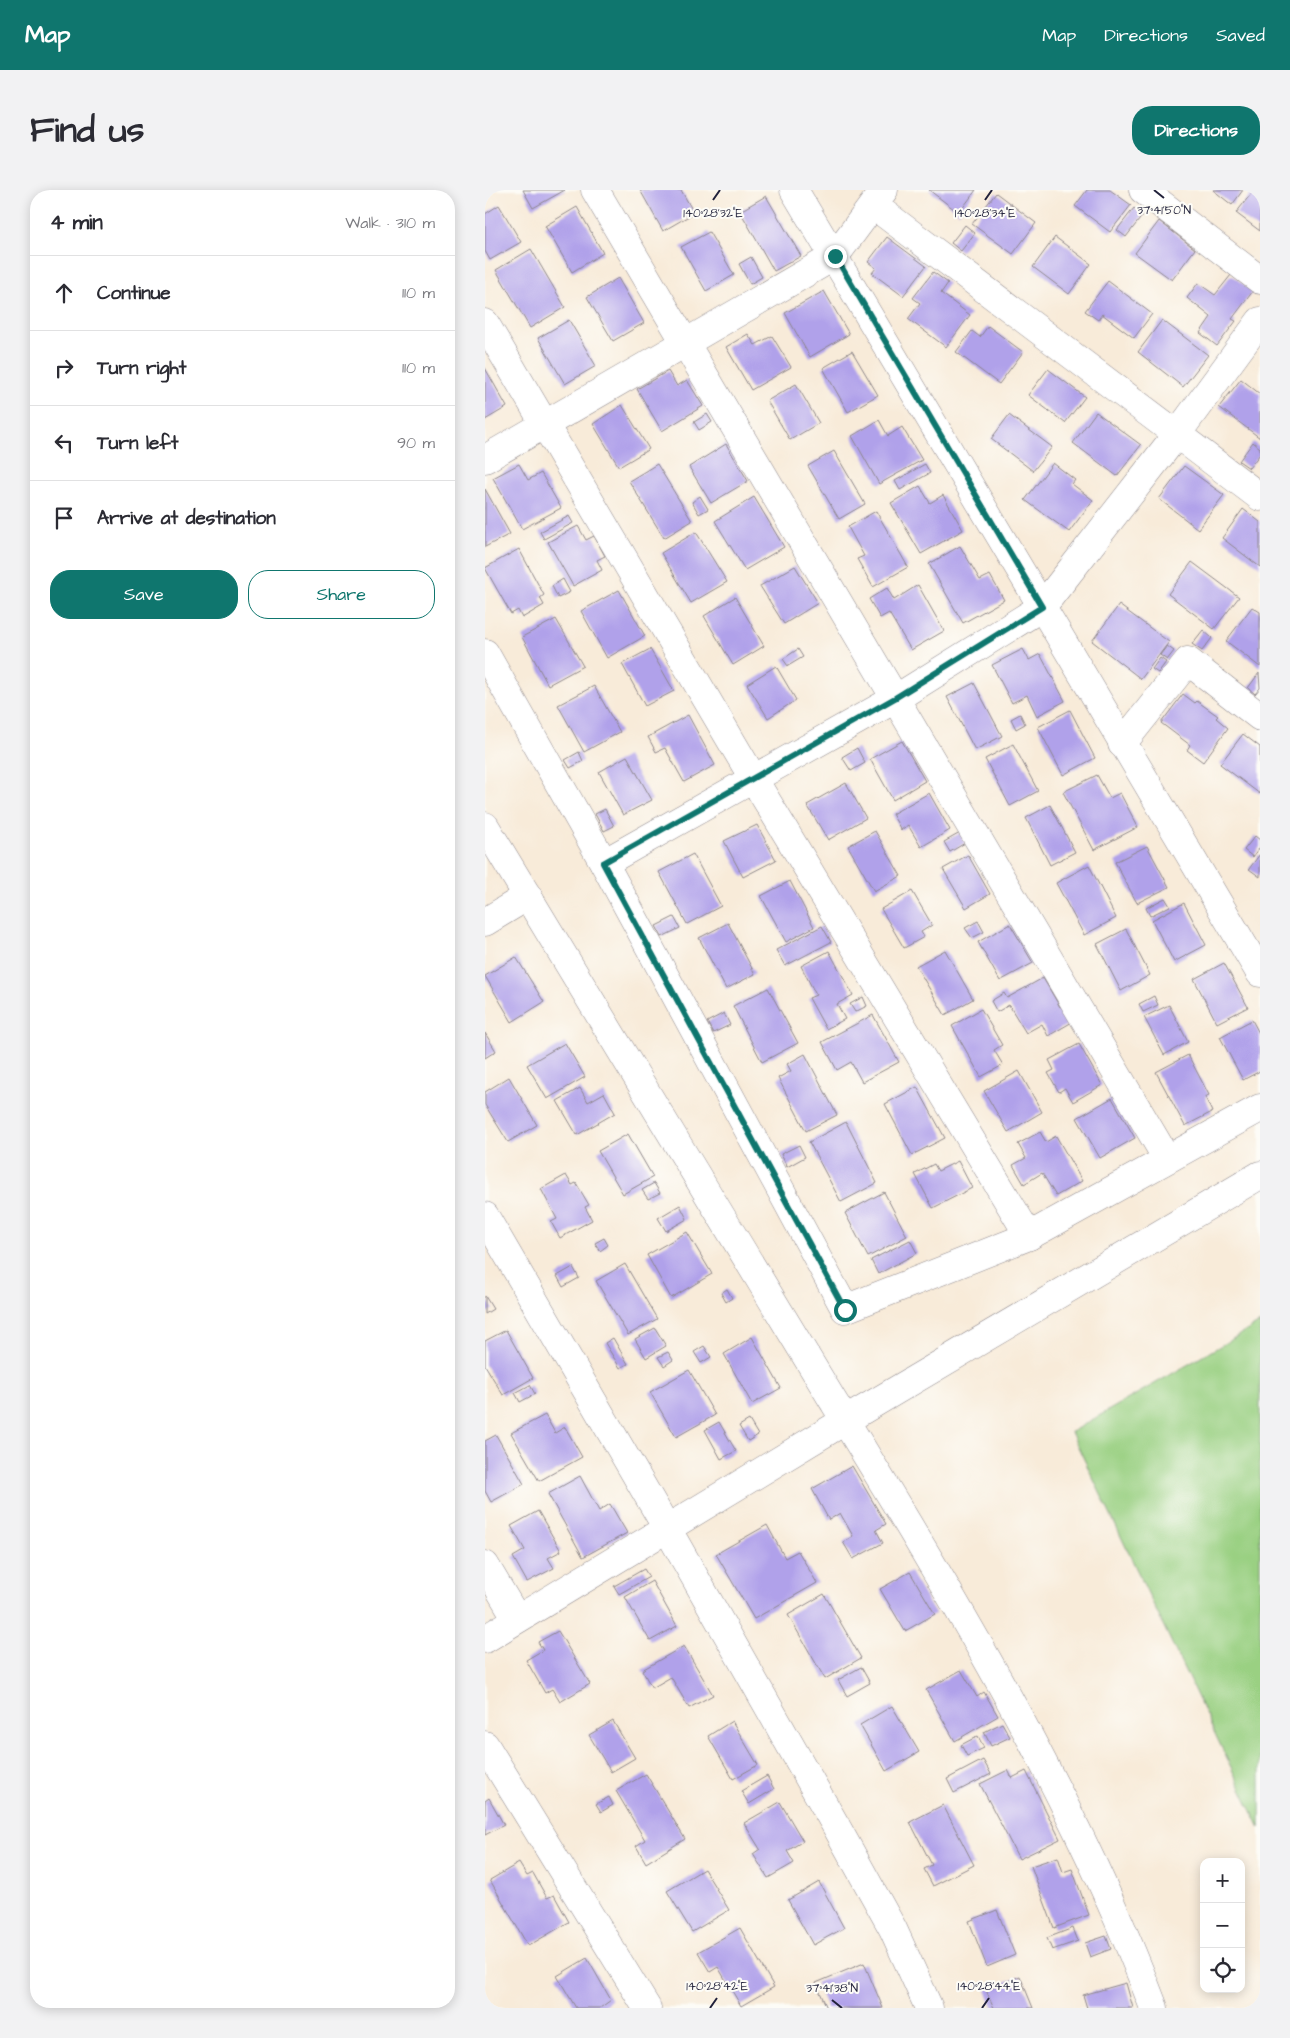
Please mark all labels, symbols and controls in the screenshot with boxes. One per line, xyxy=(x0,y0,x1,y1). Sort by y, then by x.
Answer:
text: Map xyxy=(25,18,70,52)
text: Map xyxy=(1042,23,1076,48)
text: Directions xyxy=(1104,23,1188,48)
text: Saved xyxy=(1216,23,1265,48)
text: Find us xyxy=(30,106,144,155)
button: Directions xyxy=(1132,106,1260,155)
text: 37°41'50"N xyxy=(1137,202,1192,219)
text: 140°28'32"E xyxy=(683,205,743,222)
text: 140°28'34"E xyxy=(955,205,1015,222)
text: 4 min xyxy=(50,208,103,237)
text: Walk · 310 m xyxy=(345,212,435,234)
route end xyxy=(824,245,847,268)
icon: ahead xyxy=(50,279,78,307)
text: Continue xyxy=(97,280,171,307)
text: 110 m xyxy=(402,282,435,304)
icon: right xyxy=(50,354,78,382)
text: Turn right xyxy=(97,355,186,382)
text: 110 m xyxy=(402,357,435,379)
icon: left xyxy=(50,429,78,457)
text: Turn left xyxy=(97,430,178,457)
text: 90 m xyxy=(397,432,435,454)
icon: arrive xyxy=(50,504,78,532)
text: Arrive at destination xyxy=(97,505,276,532)
button: Save xyxy=(50,570,238,619)
button: Share xyxy=(248,570,435,619)
route start xyxy=(834,1299,857,1322)
map controls xyxy=(1200,1858,1245,1993)
button: + xyxy=(1200,1858,1245,1903)
button: − xyxy=(1200,1903,1245,1948)
button: locate xyxy=(1200,1948,1245,1993)
text: 140°28'42"E xyxy=(686,1978,748,1995)
text: 140°28'44"E xyxy=(958,1978,1020,1995)
text: 37°41'38"N xyxy=(806,1980,858,1997)

